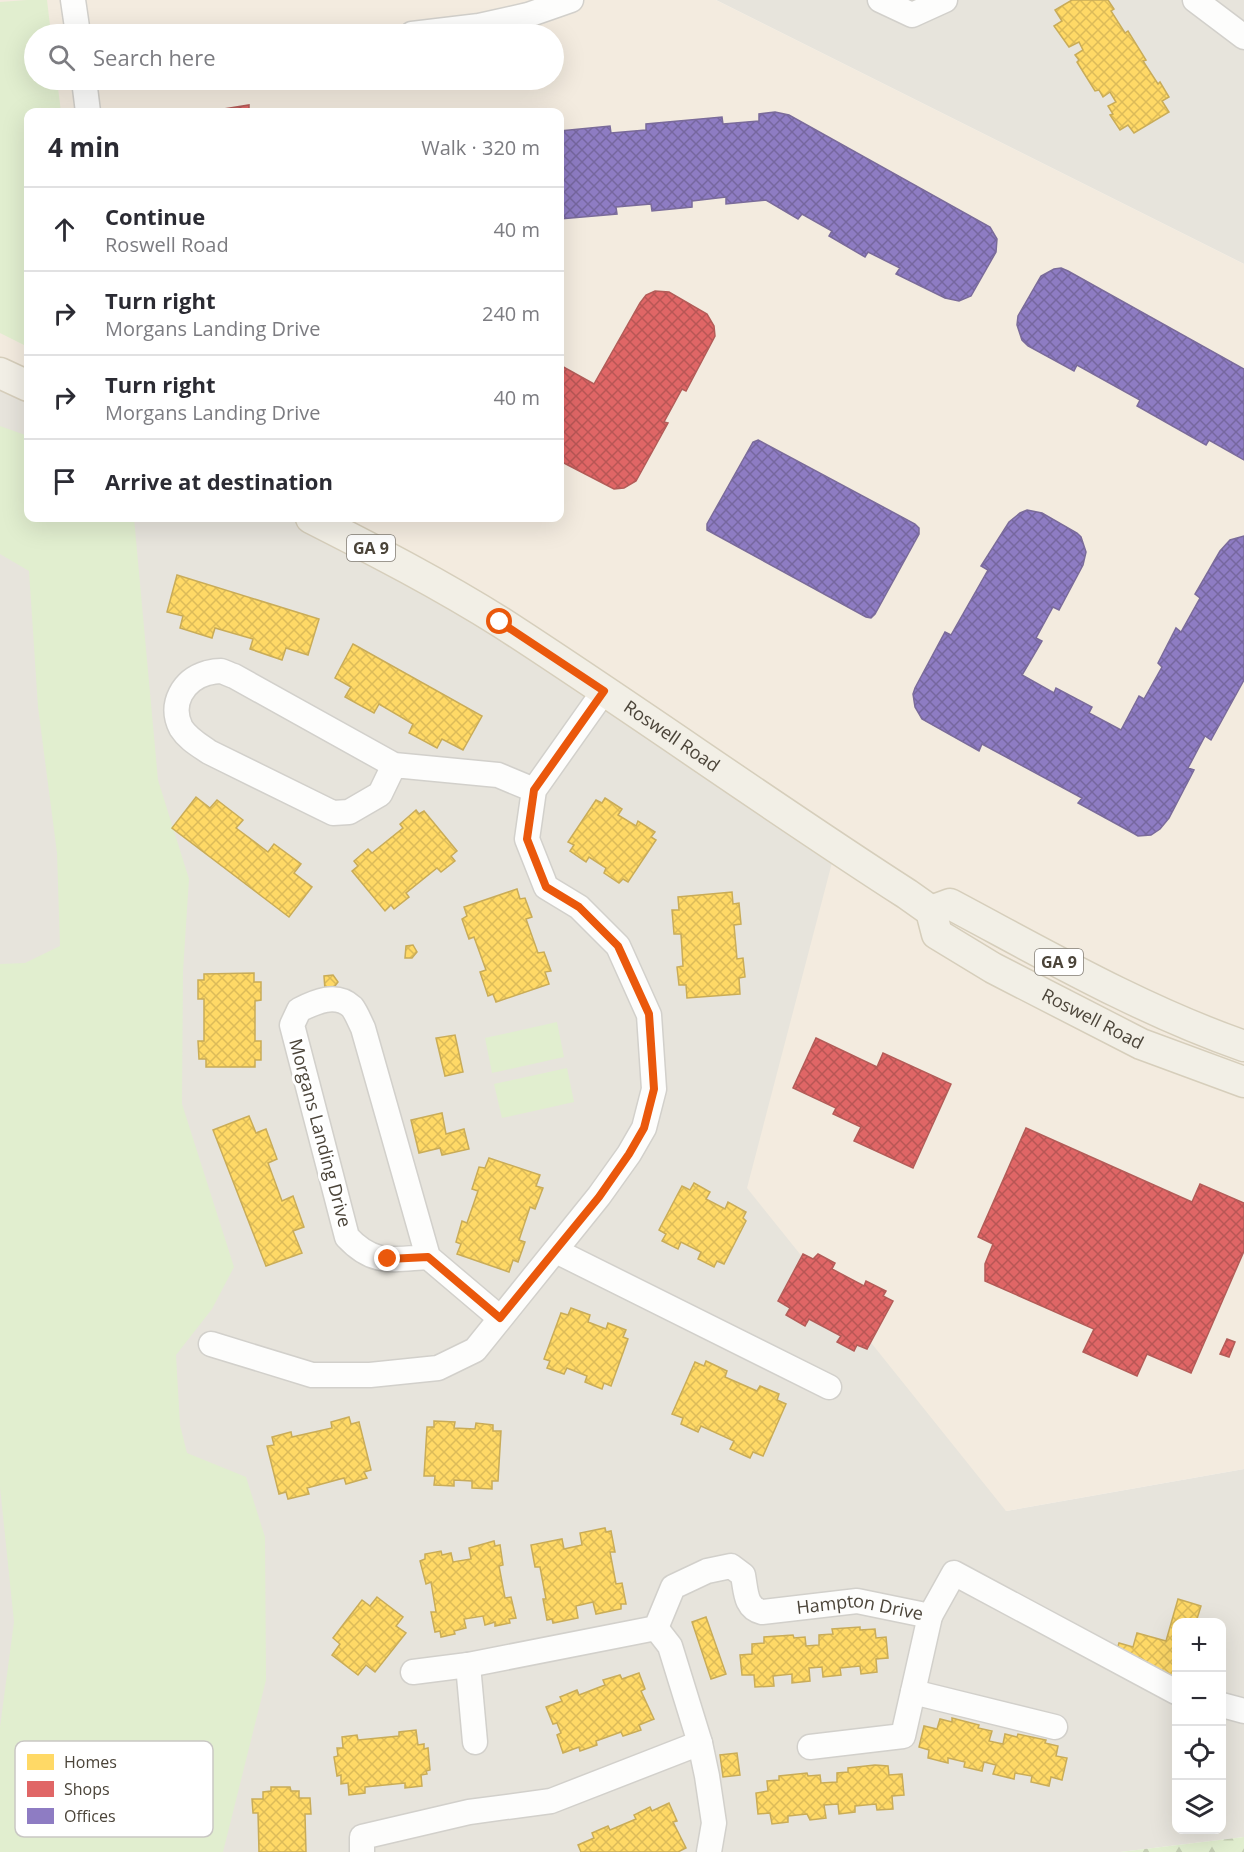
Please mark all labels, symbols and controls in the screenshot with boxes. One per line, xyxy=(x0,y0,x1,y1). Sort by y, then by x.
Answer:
search box xyxy=(24,24,564,90)
icon: search xyxy=(45,41,78,74)
text: Search here xyxy=(93,42,216,72)
text: 4 min xyxy=(48,129,120,165)
text: Walk · 320 m xyxy=(421,134,540,161)
text: Continue xyxy=(105,201,205,231)
icon: ahead xyxy=(48,213,81,246)
text: 40 m xyxy=(493,216,540,243)
text: Roswell Road xyxy=(105,231,229,258)
text: Turn right xyxy=(105,285,216,315)
icon: right xyxy=(48,297,81,330)
text: 240 m xyxy=(482,300,540,327)
text: Morgans Landing Drive xyxy=(105,315,321,342)
text: Turn right xyxy=(105,369,216,399)
icon: right xyxy=(48,381,81,414)
text: 40 m xyxy=(493,384,540,411)
text: Morgans Landing Drive xyxy=(105,399,321,426)
icon: arrive xyxy=(48,465,81,498)
text: Arrive at destination xyxy=(105,466,333,496)
road number: GA 9 xyxy=(347,535,395,561)
route start xyxy=(486,608,512,634)
street label: Roswell Road xyxy=(619,694,725,777)
road number: GA 9 xyxy=(1035,949,1083,975)
street label: Roswell Road xyxy=(1038,982,1148,1054)
street label: Morgans Landing Drive xyxy=(284,1036,358,1230)
route end xyxy=(374,1245,400,1271)
street label: Hampton Drive xyxy=(795,1588,925,1625)
map controls xyxy=(1172,1618,1226,1834)
button: + xyxy=(1172,1618,1226,1672)
button: − xyxy=(1172,1672,1226,1726)
button: locate xyxy=(1172,1726,1226,1780)
legend xyxy=(15,1741,213,1837)
text: Homes xyxy=(64,1751,117,1773)
text: Shops xyxy=(64,1778,110,1800)
button: layers xyxy=(1172,1780,1226,1834)
text: Offices xyxy=(64,1805,116,1827)

